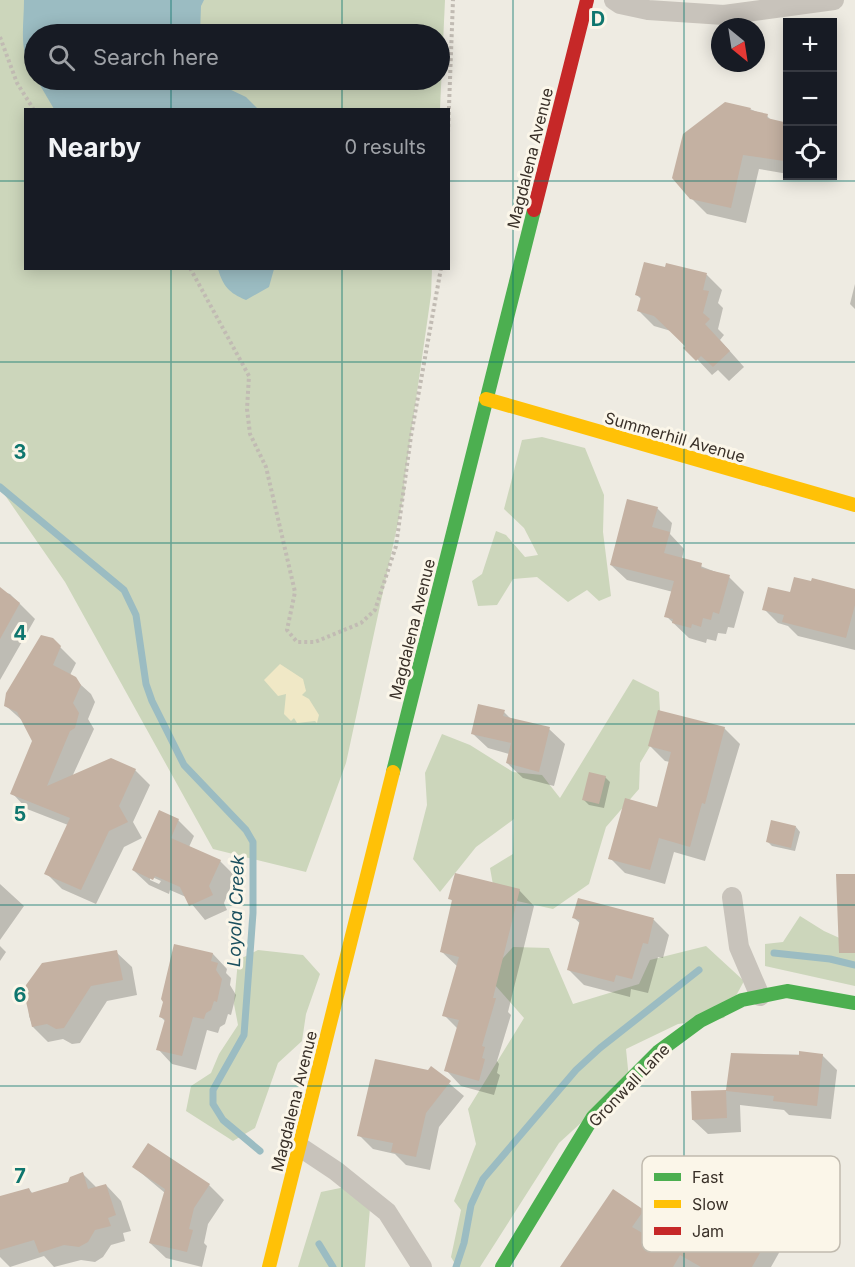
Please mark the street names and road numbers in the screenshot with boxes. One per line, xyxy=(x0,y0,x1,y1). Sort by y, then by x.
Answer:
street label: Magdalena Avenue xyxy=(503,86,557,230)
street label: Summerhill Avenue xyxy=(602,407,748,467)
street label: Magdalena Avenue xyxy=(385,557,439,701)
street label: Magdalena Avenue xyxy=(267,1029,321,1173)
street label: Gronwall Lane xyxy=(584,1039,674,1131)

